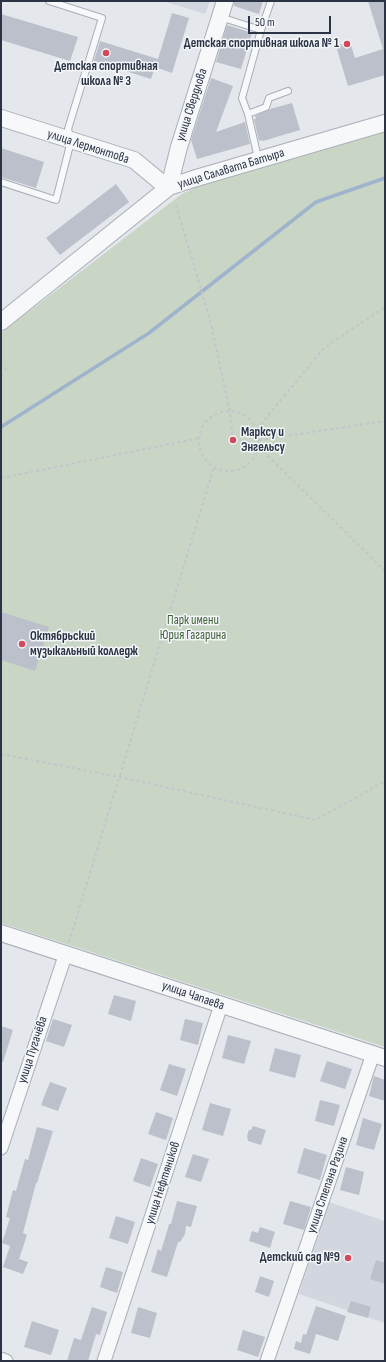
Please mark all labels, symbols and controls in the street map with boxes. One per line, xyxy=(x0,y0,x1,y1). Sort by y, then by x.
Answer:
scale bar xyxy=(250,8,333,34)
text: 50 m xyxy=(255,15,275,30)
place label: Детская спортивная школа № 1 xyxy=(184,36,339,52)
marker: Детская спортивная школа № 1 xyxy=(342,39,352,49)
marker: Детская спортивная школа № 3 xyxy=(101,48,111,58)
place label: Детская спортивная школа № 3 xyxy=(54,59,158,90)
street label: улица Свердлова xyxy=(173,67,211,143)
street label: улица Лермонтова xyxy=(45,126,131,168)
street label: улица Салавата Батыра xyxy=(176,145,286,193)
place label: Марксу и Энгельсу xyxy=(241,425,285,456)
marker: Марксу и Энгельсу xyxy=(228,435,238,445)
park label: Парк имени Юрия Гагарина xyxy=(160,613,226,644)
place label: Октябрьский музыкальный колледж xyxy=(30,629,138,660)
marker: Октябрьский музыкальный колледж xyxy=(17,639,27,649)
street label: улица Чапаева xyxy=(160,978,226,1014)
street label: улица Пугачёва xyxy=(15,1014,51,1086)
street label: улица Степана Разина xyxy=(304,1135,352,1235)
street label: улица Нефтяников xyxy=(142,1140,184,1226)
place label: Детский сад №9 xyxy=(260,1250,340,1266)
marker: Детский сад №9 xyxy=(343,1253,353,1263)

